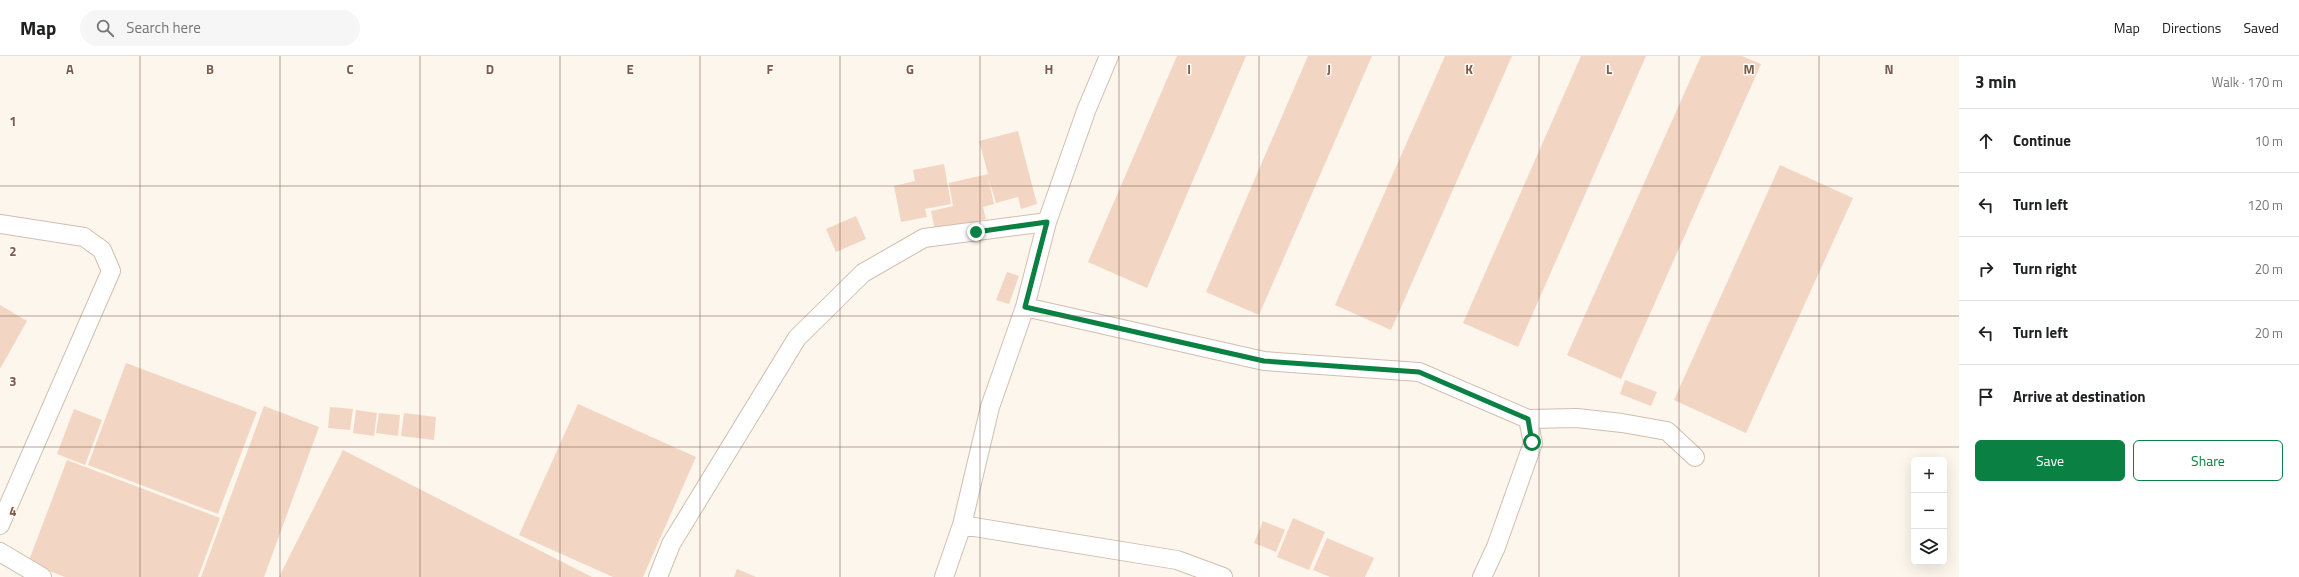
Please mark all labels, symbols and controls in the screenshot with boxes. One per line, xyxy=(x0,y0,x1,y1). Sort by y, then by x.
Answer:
search box xyxy=(80,10,360,46)
text: Map xyxy=(20,13,56,42)
text: Search here xyxy=(126,16,201,39)
icon: search xyxy=(94,17,116,39)
text: Map xyxy=(2114,17,2140,38)
text: Directions xyxy=(2162,17,2221,38)
text: Saved xyxy=(2243,17,2279,38)
text: A xyxy=(66,59,74,79)
text: B xyxy=(206,59,214,79)
text: C xyxy=(346,59,354,79)
text: D xyxy=(486,59,494,79)
text: E xyxy=(626,59,634,79)
text: F xyxy=(767,59,774,79)
text: G xyxy=(906,59,914,79)
text: H xyxy=(1045,59,1053,79)
text: I xyxy=(1187,59,1191,79)
text: J xyxy=(1327,59,1331,79)
text: K xyxy=(1465,59,1473,79)
text: L xyxy=(1606,59,1612,79)
text: M xyxy=(1743,59,1755,79)
text: N xyxy=(1884,59,1894,79)
text: 3 min xyxy=(1975,69,2016,95)
text: Walk · 170 m xyxy=(2212,72,2283,92)
text: 1 xyxy=(9,111,17,131)
text: Continue xyxy=(2013,129,2071,152)
icon: ahead xyxy=(1975,130,1997,152)
text: 10 m xyxy=(2255,131,2283,151)
text: Turn left xyxy=(2013,193,2068,216)
icon: left xyxy=(1975,194,1997,216)
text: 120 m xyxy=(2247,195,2283,215)
route end xyxy=(967,223,985,241)
text: 2 xyxy=(9,241,17,261)
text: Turn right xyxy=(2013,257,2077,280)
icon: right xyxy=(1975,258,1997,280)
text: 20 m xyxy=(2255,259,2283,279)
text: Turn left xyxy=(2013,321,2068,344)
icon: left xyxy=(1975,322,1997,344)
text: 20 m xyxy=(2255,323,2283,343)
text: 3 xyxy=(9,371,17,391)
text: Arrive at destination xyxy=(2013,385,2146,408)
icon: arrive xyxy=(1975,386,1997,408)
route start xyxy=(1523,433,1541,451)
button: Save xyxy=(1975,440,2125,481)
button: Share xyxy=(2133,440,2283,481)
map controls xyxy=(1911,457,1947,565)
button: + xyxy=(1911,457,1947,493)
button: − xyxy=(1911,493,1947,529)
text: 4 xyxy=(9,501,17,521)
button: layers xyxy=(1911,529,1947,565)

